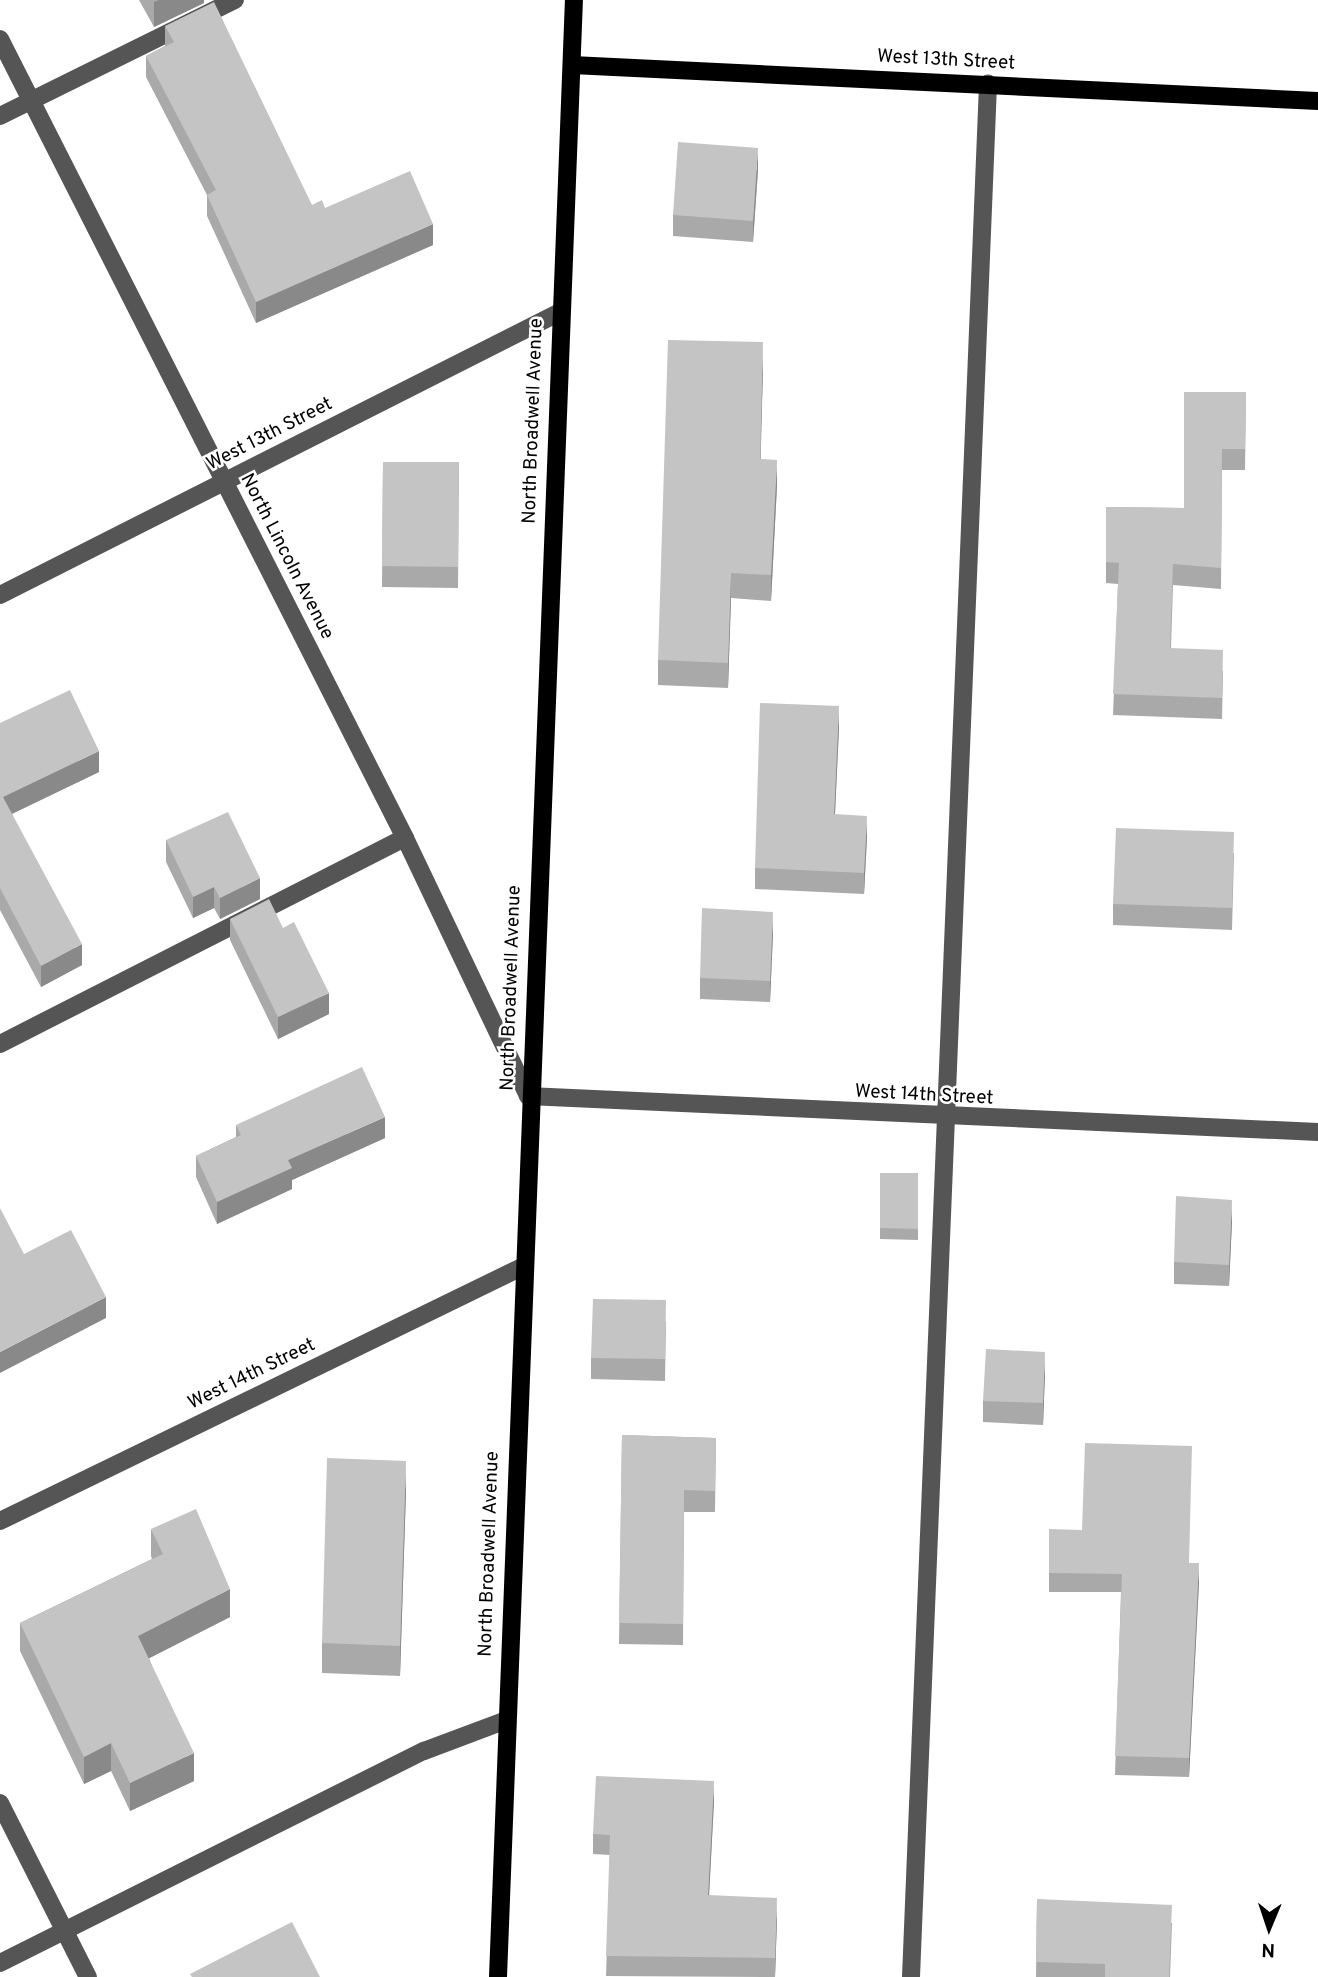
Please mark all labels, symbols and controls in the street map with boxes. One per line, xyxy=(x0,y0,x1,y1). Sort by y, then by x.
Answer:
street label: West 13th Street xyxy=(876,46,1016,76)
street label: North Broadwell Avenue xyxy=(519,317,549,525)
street label: West 13th Street xyxy=(203,393,337,477)
street label: North Lincoln Avenue xyxy=(234,470,338,644)
street label: North Broadwell Avenue xyxy=(497,884,527,1092)
street label: West 14th Street xyxy=(854,1081,994,1111)
street label: West 14th Street xyxy=(185,1334,319,1416)
street label: North Broadwell Avenue xyxy=(475,1450,505,1658)
north arrow xyxy=(1234,1893,1304,1963)
text: N xyxy=(1261,1937,1276,1961)

